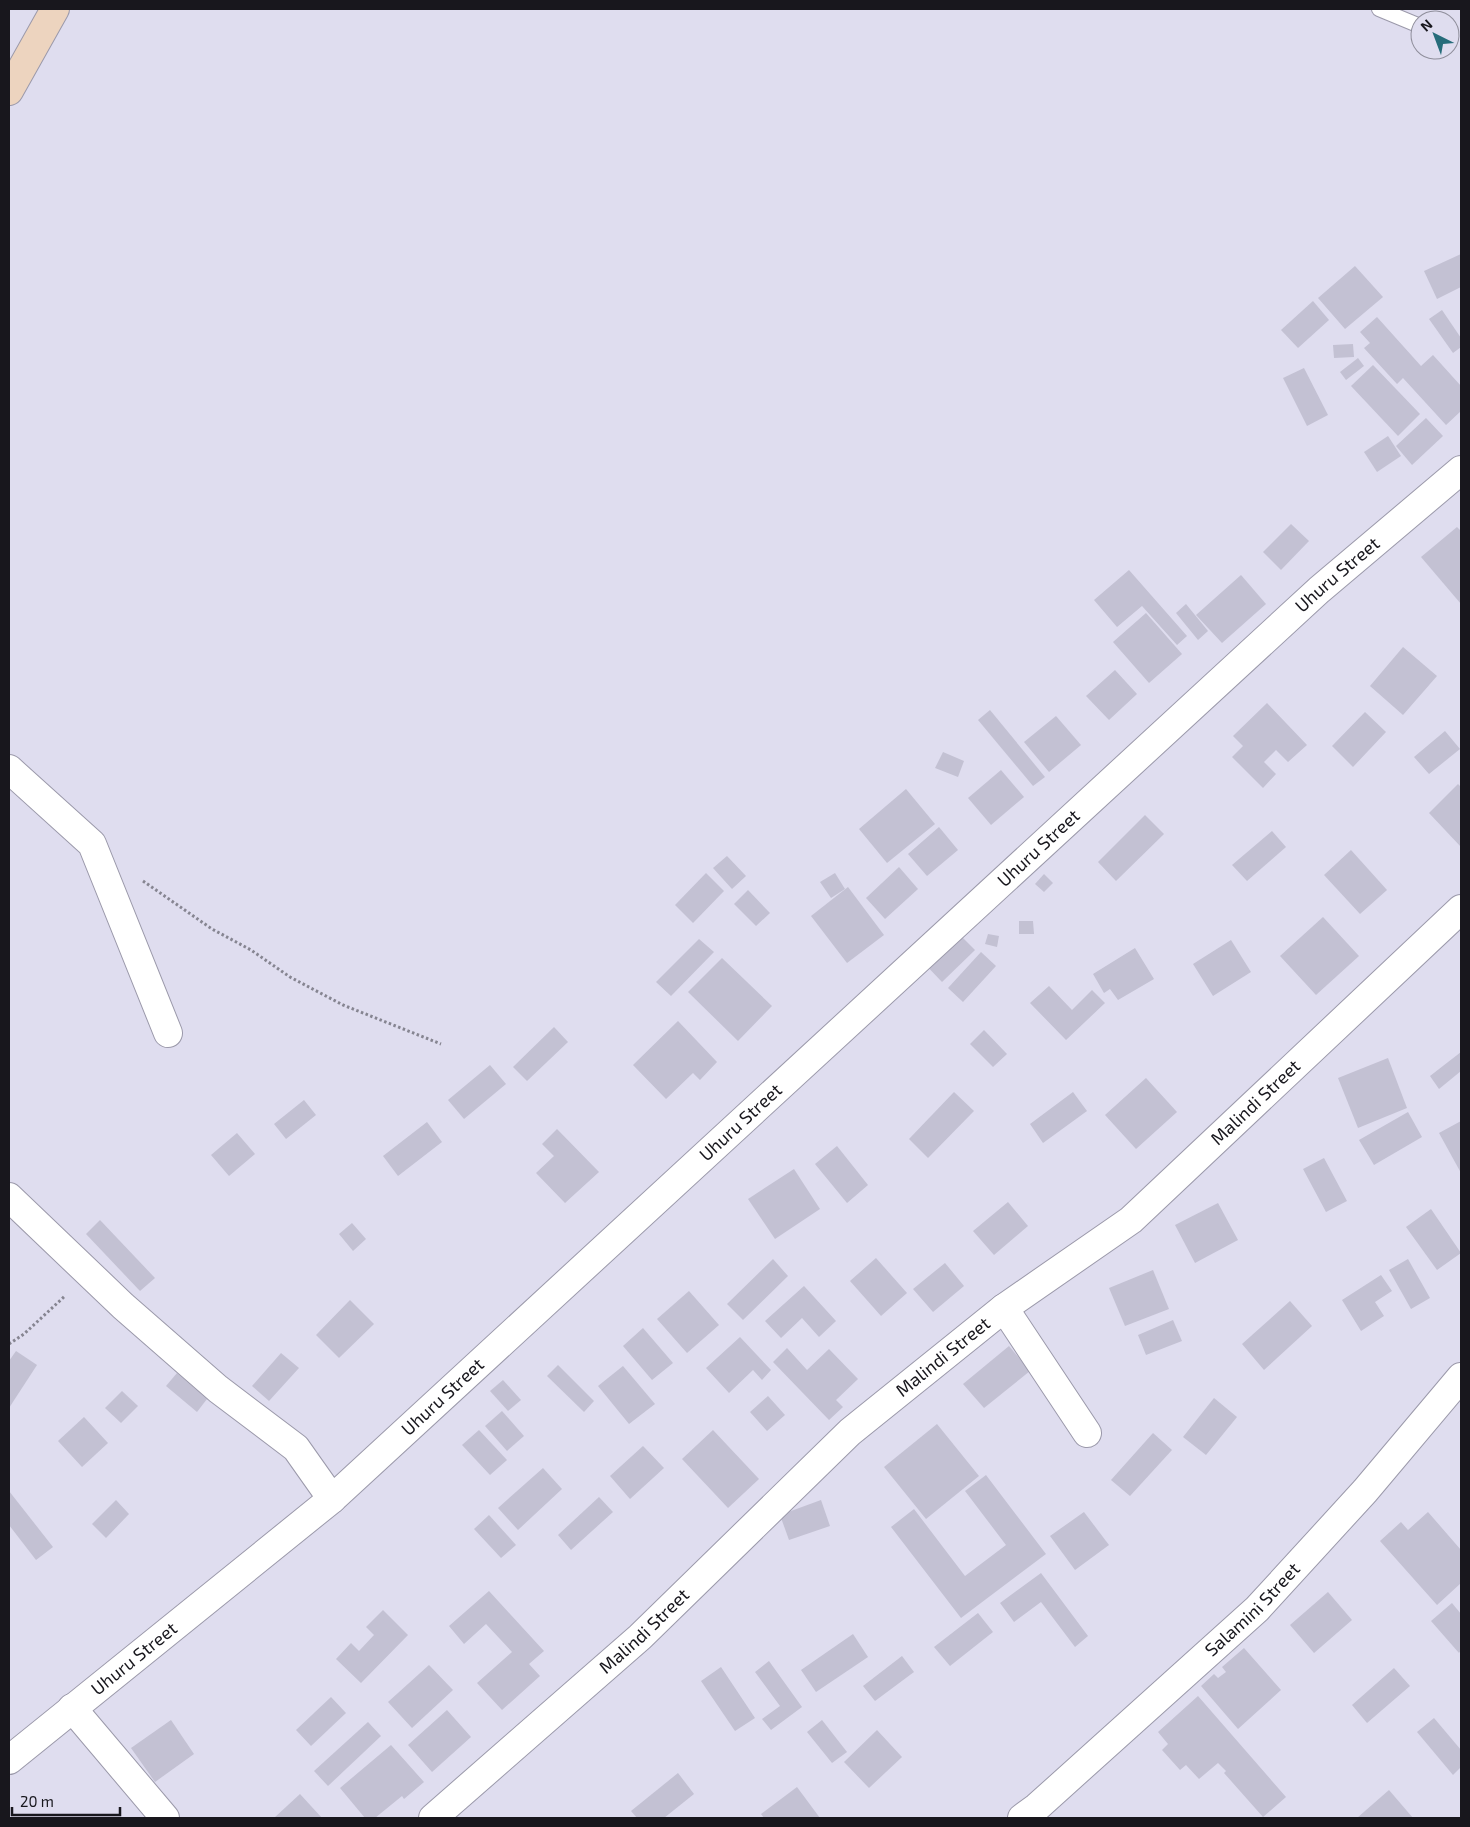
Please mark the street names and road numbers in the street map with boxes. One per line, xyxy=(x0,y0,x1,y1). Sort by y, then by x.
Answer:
street label: Uhuru Street xyxy=(1290,532,1384,616)
street label: Uhuru Street xyxy=(992,804,1084,891)
street label: Malindi Street xyxy=(1206,1054,1304,1149)
street label: Uhuru Street xyxy=(694,1078,786,1165)
street label: Malindi Street xyxy=(891,1312,994,1401)
street label: Uhuru Street xyxy=(396,1353,488,1440)
street label: Salamini Street xyxy=(1200,1558,1304,1660)
street label: Malindi Street xyxy=(594,1583,693,1678)
street label: Uhuru Street xyxy=(86,1617,181,1699)

